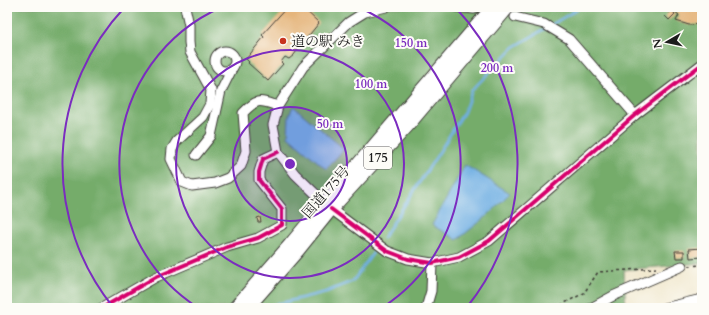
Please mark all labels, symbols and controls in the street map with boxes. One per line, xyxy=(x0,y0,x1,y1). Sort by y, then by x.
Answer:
north arrow xyxy=(647,22,687,62)
place label: 道の駅 みき xyxy=(291,32,365,51)
text: 150 m xyxy=(395,35,428,51)
marker: 道の駅 みき xyxy=(278,36,288,46)
text: N xyxy=(649,37,666,49)
text: 200 m xyxy=(481,60,514,76)
text: 100 m xyxy=(355,76,388,92)
text: 50 m xyxy=(317,116,344,132)
road number: 175 xyxy=(364,147,392,169)
centre of rings xyxy=(283,157,297,171)
street label: 国道175号 xyxy=(298,162,354,222)

